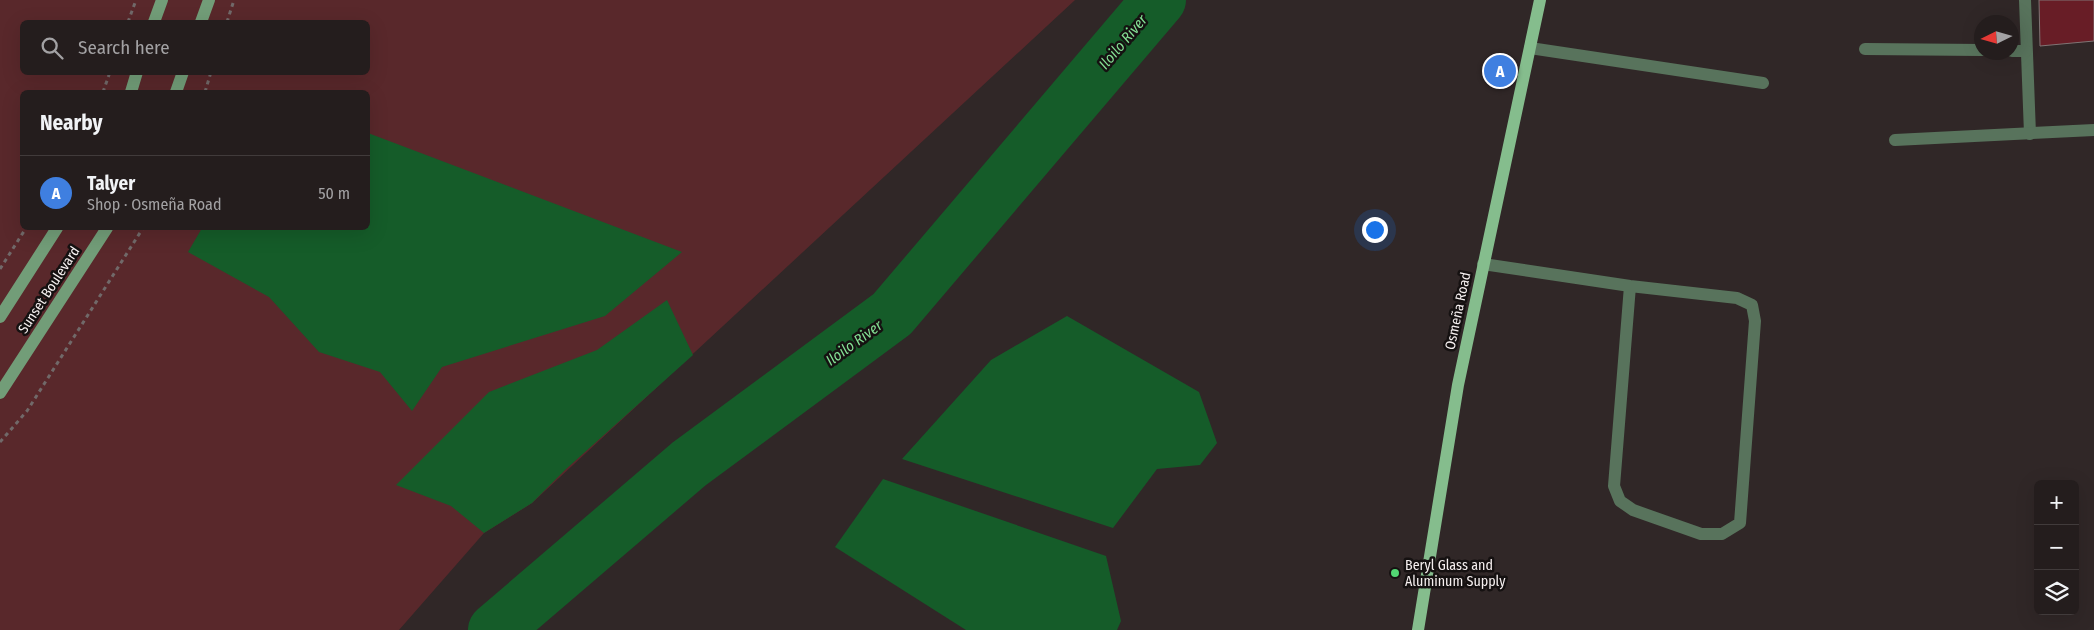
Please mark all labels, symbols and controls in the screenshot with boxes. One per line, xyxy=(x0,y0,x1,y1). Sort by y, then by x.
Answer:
water label: Iloilo River xyxy=(1095,11,1151,73)
north arrow xyxy=(1974,15,2019,60)
search box xyxy=(20,20,370,75)
icon: search xyxy=(38,34,66,62)
text: Search here xyxy=(78,36,170,59)
pin: A xyxy=(1484,52,1516,90)
text: Nearby xyxy=(40,110,102,136)
text: Talyer xyxy=(87,172,135,195)
text: A xyxy=(52,184,60,203)
text: 50 m xyxy=(318,184,350,203)
text: Shop · Osmeña Road xyxy=(87,195,222,214)
your location xyxy=(1362,217,1388,243)
street label: Sunset Boulevard xyxy=(15,243,83,337)
street label: Osmeña Road xyxy=(1441,271,1475,351)
water label: Iloilo River xyxy=(822,316,886,370)
map controls xyxy=(2034,480,2079,615)
button: + xyxy=(2034,480,2079,525)
button: − xyxy=(2034,525,2079,570)
place label: Beryl Glass and Aluminum Supply xyxy=(1405,557,1506,590)
marker: Beryl Glass and Aluminum Supply xyxy=(1389,567,1401,579)
button: layers xyxy=(2034,570,2079,615)

